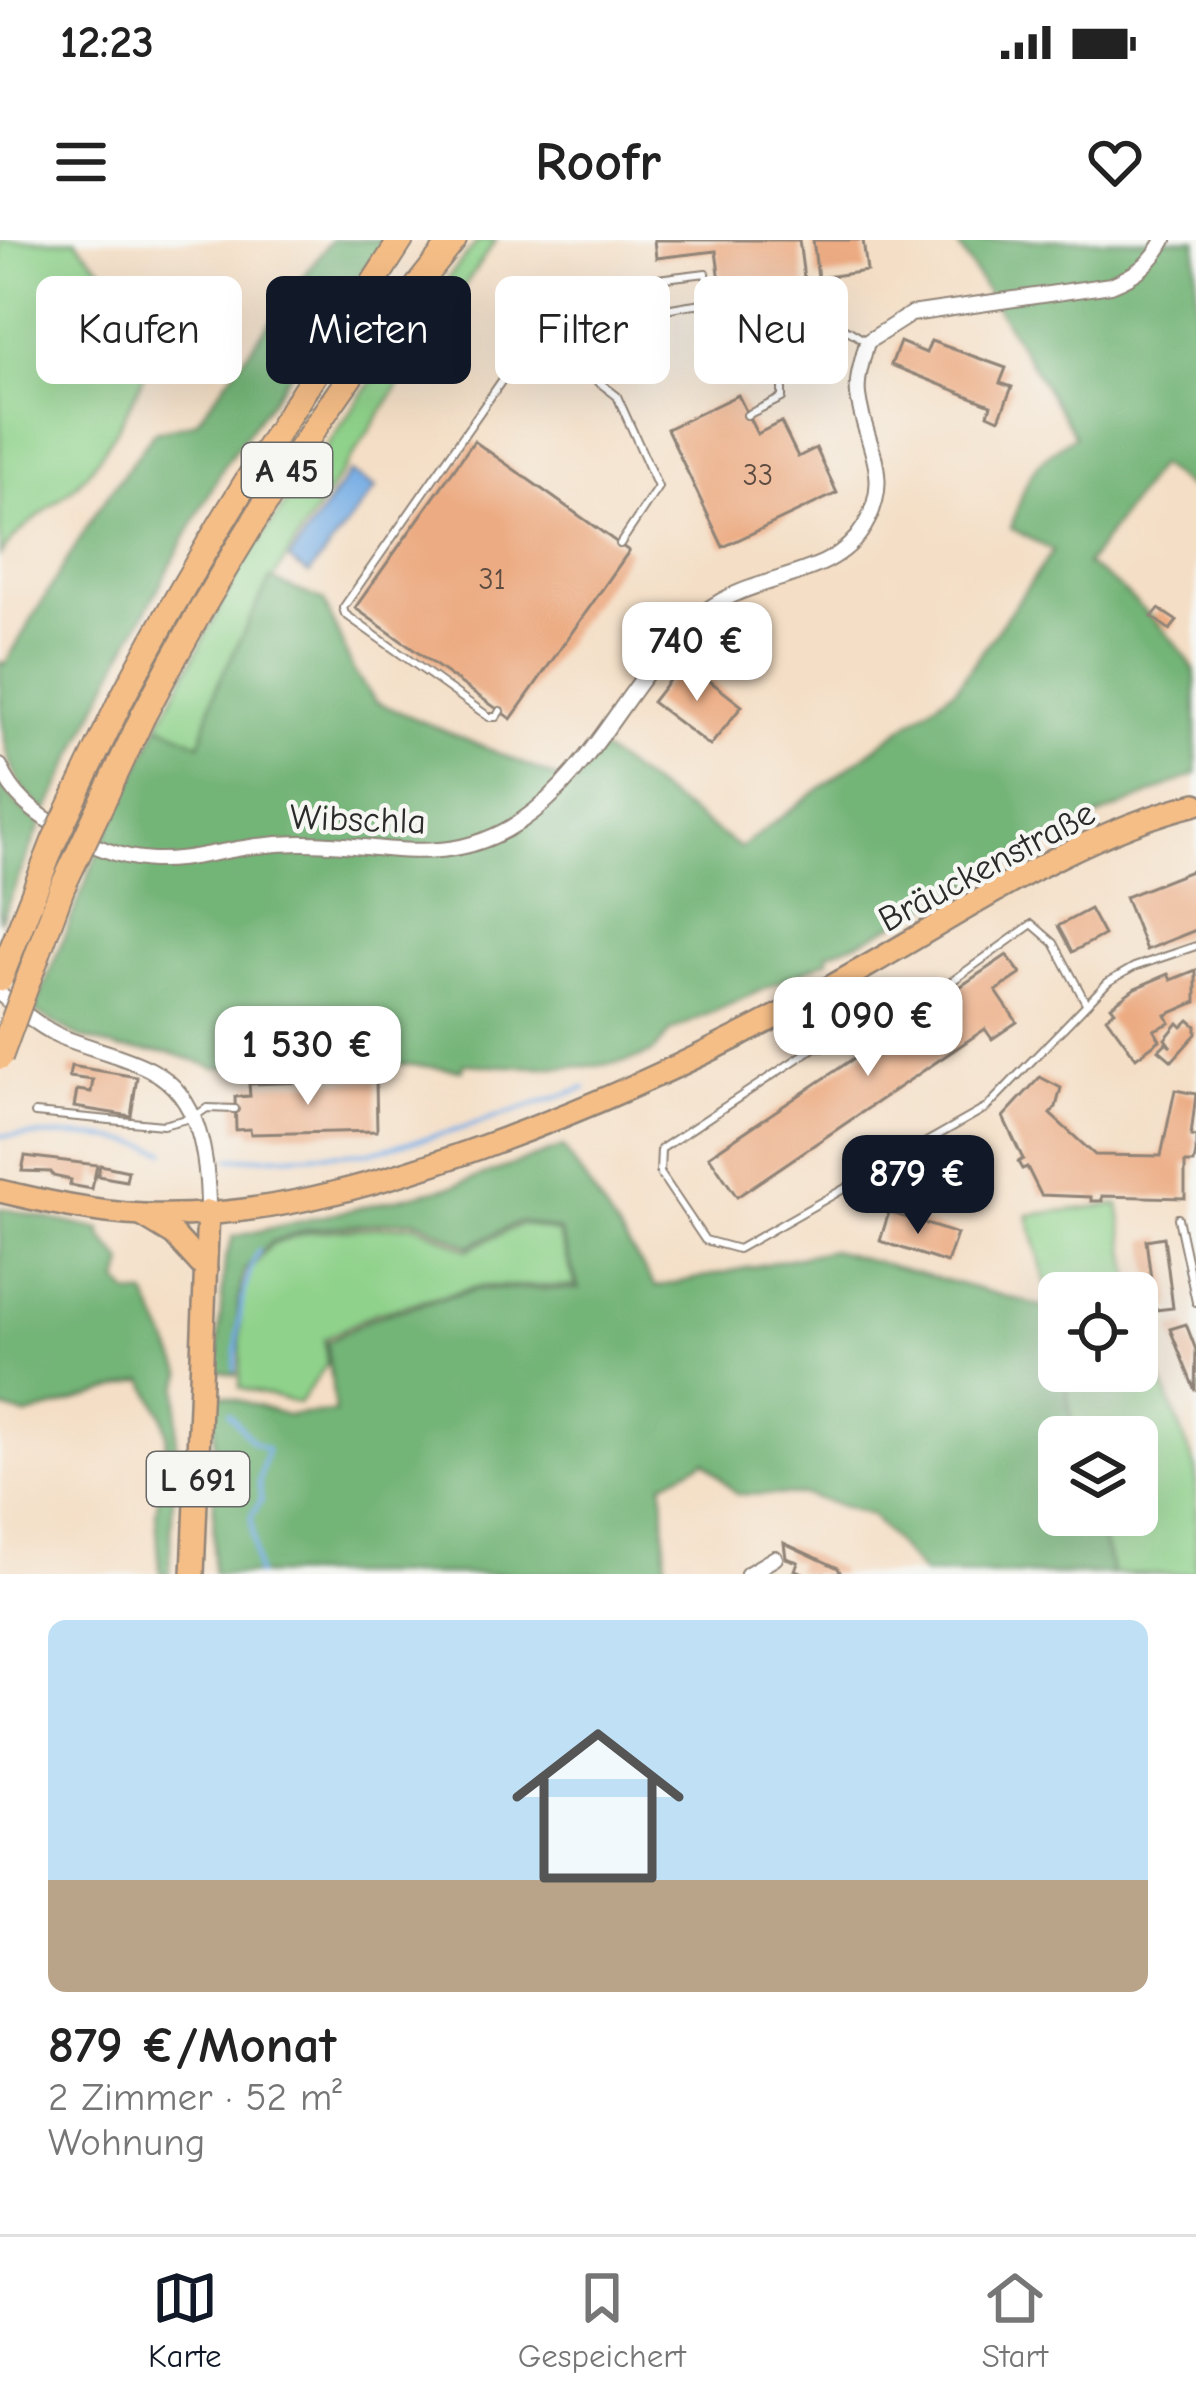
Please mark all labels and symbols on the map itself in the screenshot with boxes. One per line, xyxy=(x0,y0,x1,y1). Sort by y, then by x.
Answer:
road number: A 45 xyxy=(242,443,332,497)
house number: 33 xyxy=(743,458,773,493)
house number: 31 xyxy=(478,562,506,597)
pin: 740 € xyxy=(613,602,781,704)
street label: Bräuckenstraße xyxy=(872,792,1102,941)
street label: Wibschla xyxy=(289,797,427,842)
pin: 1 090 € xyxy=(757,977,979,1079)
pin: 1 530 € xyxy=(197,1006,419,1108)
pin: 879 € xyxy=(834,1135,1002,1237)
road number: L 691 xyxy=(147,1452,249,1506)

